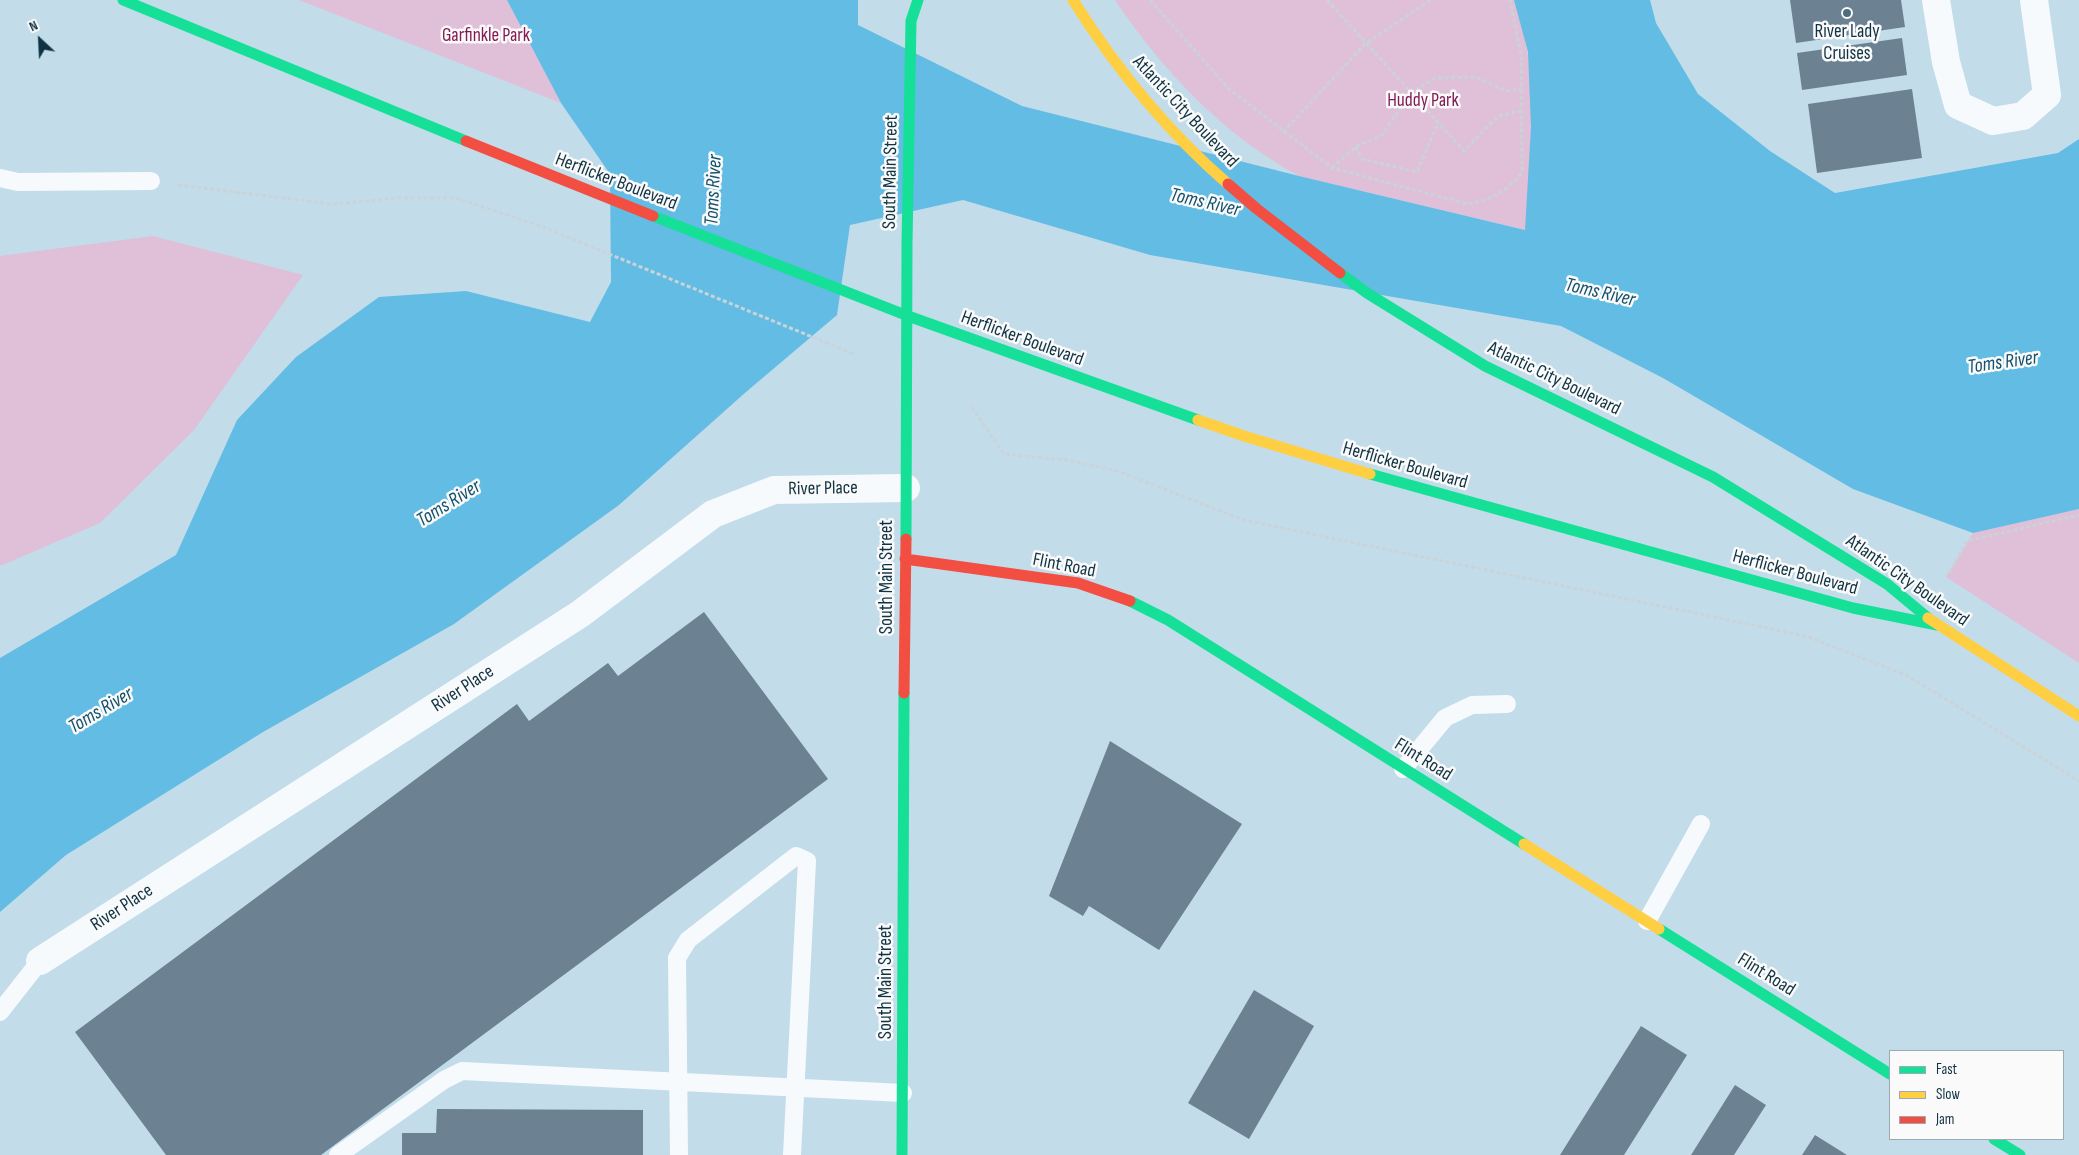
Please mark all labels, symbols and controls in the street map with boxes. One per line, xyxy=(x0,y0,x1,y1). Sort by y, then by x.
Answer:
marker: River Lady Cruises xyxy=(1841,7,1853,19)
north arrow xyxy=(15,15,65,65)
text: N xyxy=(26,17,40,35)
place label: River Lady Cruises xyxy=(1814,21,1880,65)
park label: Garfinkle Park xyxy=(442,25,530,47)
street label: Atlantic City Boulevard xyxy=(1127,51,1243,173)
park label: Huddy Park xyxy=(1387,90,1459,112)
street label: South Main Street xyxy=(879,115,903,229)
street label: Herflicker Boulevard xyxy=(552,148,680,216)
water label: Toms River xyxy=(700,154,728,226)
water label: Toms River xyxy=(1168,183,1242,223)
water label: Toms River xyxy=(1563,273,1637,313)
street label: Herflicker Boulevard xyxy=(958,306,1086,372)
street label: Atlantic City Boulevard xyxy=(1484,337,1624,421)
water label: Toms River xyxy=(1966,346,2040,380)
street label: Herflicker Boulevard xyxy=(1340,437,1470,495)
water label: Toms River xyxy=(413,475,485,533)
street label: River Place xyxy=(788,477,858,501)
street label: South Main Street xyxy=(876,520,898,634)
street label: Atlantic City Boulevard xyxy=(1841,530,1973,632)
street label: Herflicker Boulevard xyxy=(1730,545,1860,601)
street label: Flint Road xyxy=(1031,549,1097,583)
street label: River Place xyxy=(428,660,498,718)
water label: Toms River xyxy=(64,682,138,740)
street label: Flint Road xyxy=(1390,734,1456,786)
street label: River Place xyxy=(87,879,157,937)
street label: South Main Street xyxy=(875,925,897,1039)
street label: Flint Road xyxy=(1733,949,1799,1001)
legend xyxy=(1889,1050,2064,1140)
text: Fast xyxy=(1936,1060,1957,1079)
text: Slow xyxy=(1936,1085,1960,1104)
text: Jam xyxy=(1936,1110,1954,1129)

